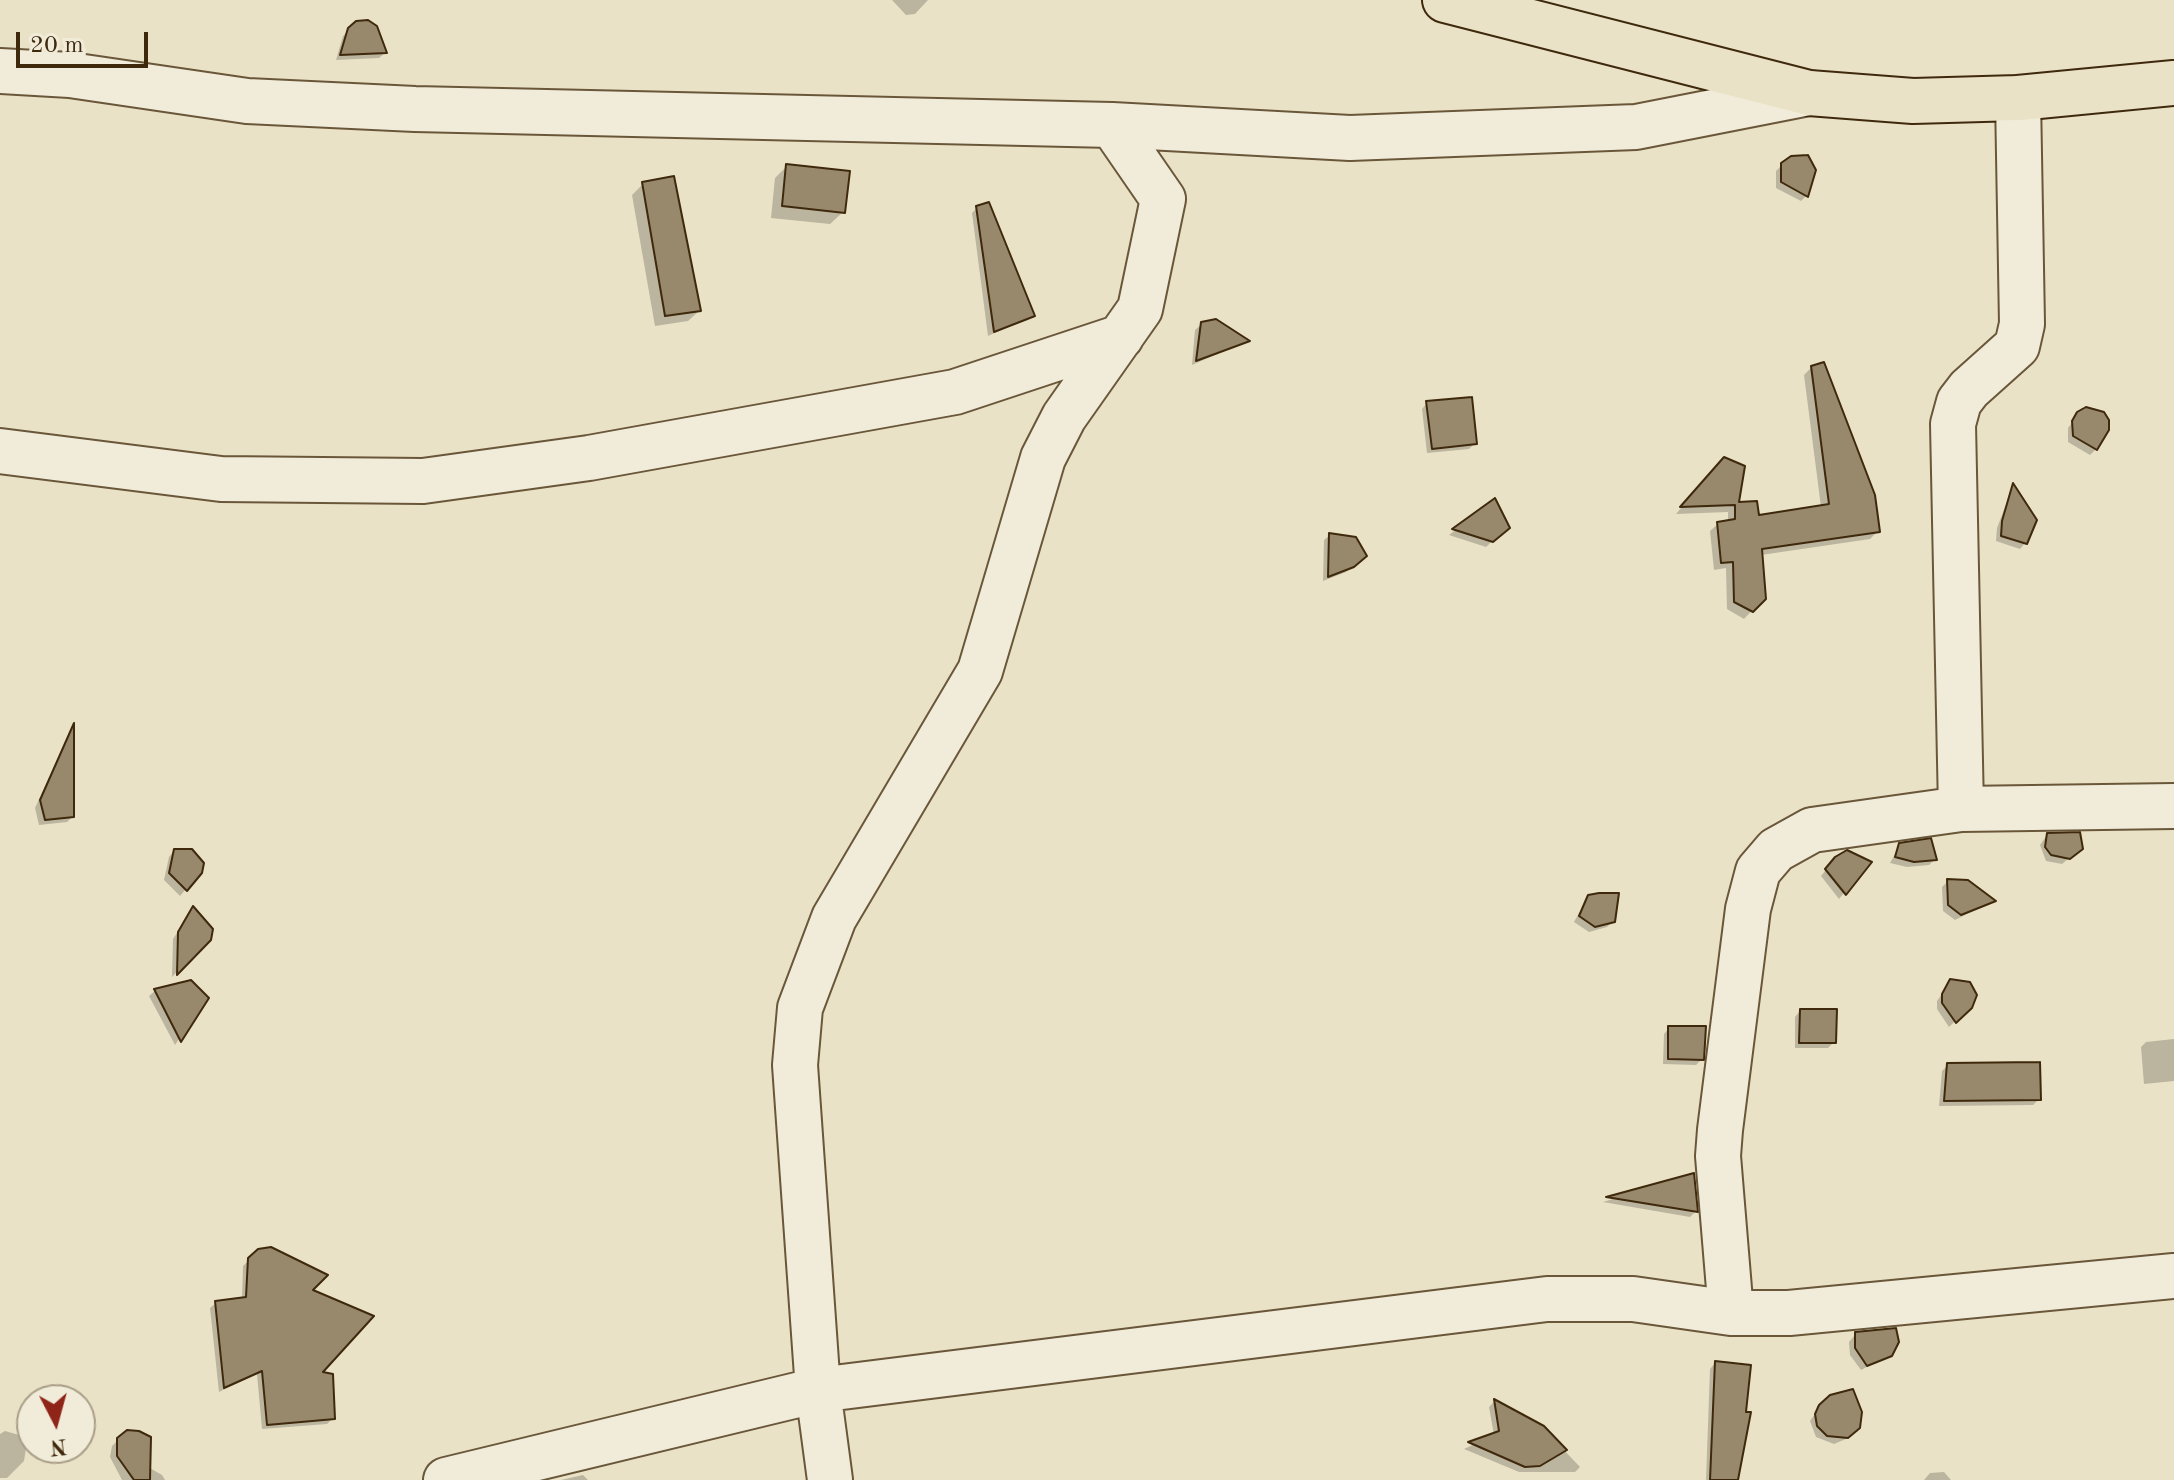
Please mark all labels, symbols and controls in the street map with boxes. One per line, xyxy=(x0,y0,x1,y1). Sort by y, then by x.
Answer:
scale bar xyxy=(20,16,152,66)
text: 20 m xyxy=(30,34,84,58)
north arrow xyxy=(16,1384,96,1464)
text: N xyxy=(49,1434,68,1458)

